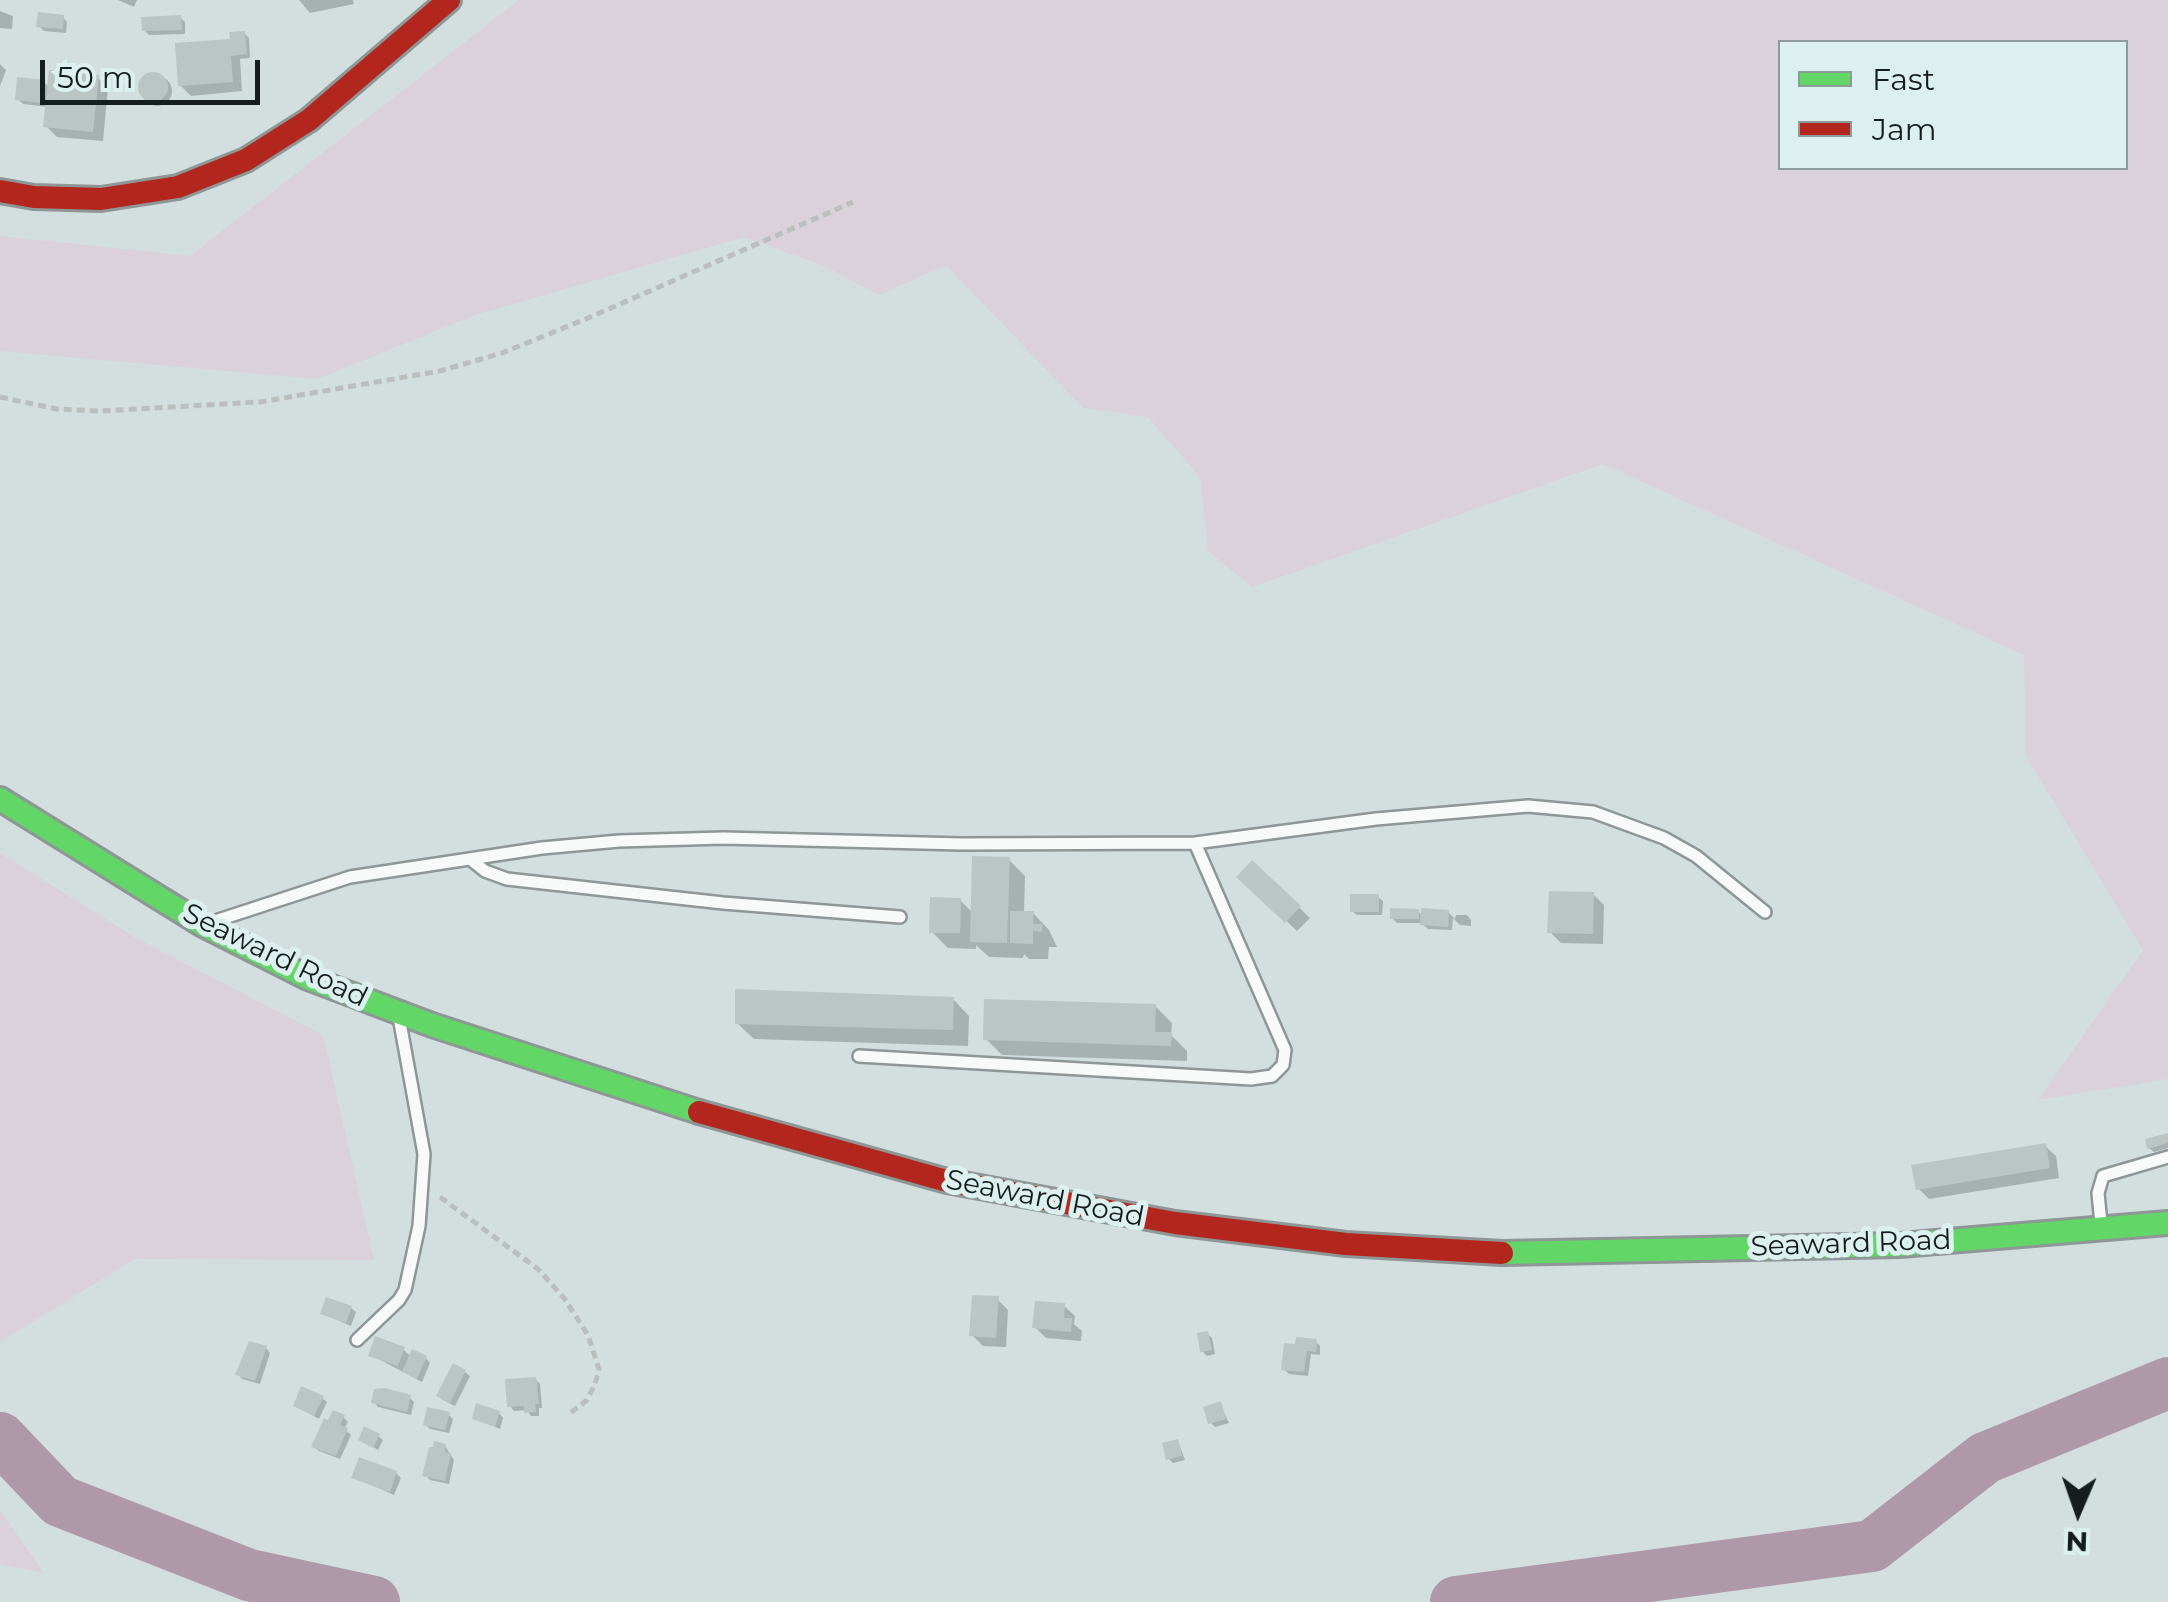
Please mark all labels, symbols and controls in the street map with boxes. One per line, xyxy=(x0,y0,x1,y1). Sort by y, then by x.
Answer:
scale bar xyxy=(45,40,265,102)
legend xyxy=(1778,40,2128,170)
text: 50 m xyxy=(57,59,134,96)
text: Fast xyxy=(1872,61,1935,98)
text: Jam xyxy=(1872,111,1937,148)
street label: Seaward Road xyxy=(177,897,373,1015)
street label: Seaward Road xyxy=(943,1163,1147,1235)
street label: Seaward Road xyxy=(1750,1224,1952,1264)
north arrow xyxy=(2028,1462,2128,1562)
text: N xyxy=(2065,1525,2089,1559)

